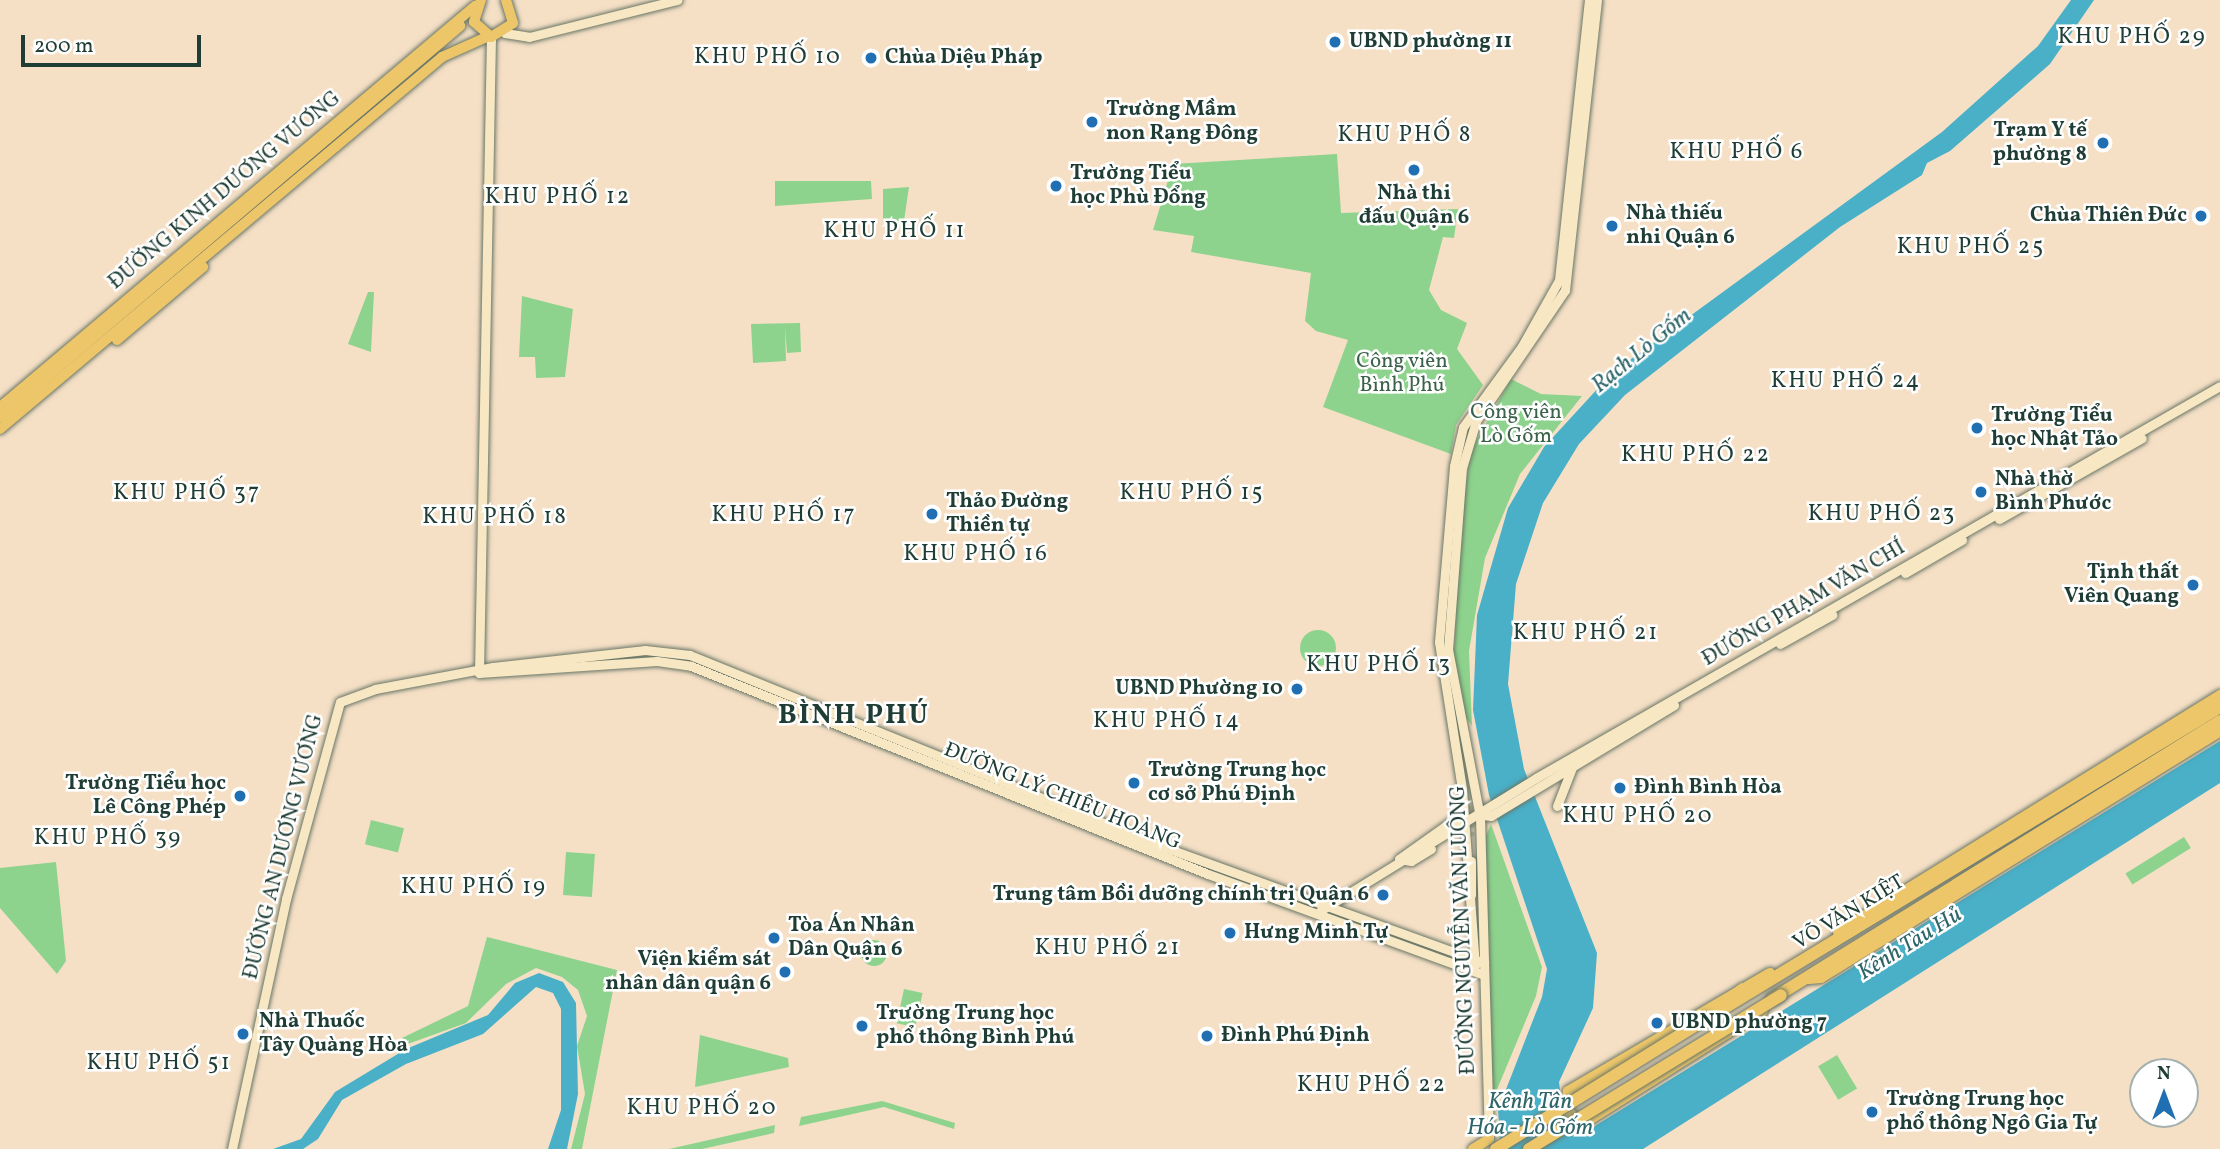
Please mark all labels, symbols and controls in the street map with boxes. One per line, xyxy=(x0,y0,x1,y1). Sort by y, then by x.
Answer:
scale bar xyxy=(24,21,205,65)
district label: KHU PHỐ 29 xyxy=(2059,23,2205,51)
place label: UBND phường 11 xyxy=(1349,29,1512,55)
text: 200 m xyxy=(34,32,94,61)
marker: UBND phường 11 xyxy=(1327,34,1343,50)
district label: KHU PHỐ 10 xyxy=(695,43,841,71)
place label: Chùa Diệu Pháp xyxy=(885,45,1042,71)
marker: Chùa Diệu Pháp xyxy=(863,50,879,66)
street label: ĐƯỜNG KINH DƯƠNG VƯƠNG xyxy=(104,86,346,296)
place label: Trường Mầm non Rạng Đông xyxy=(1106,97,1258,147)
marker: Trường Mầm non Rạng Đông xyxy=(1084,114,1100,130)
place label: Trạm Y tế phường 8 xyxy=(1993,118,2087,168)
district label: KHU PHỐ 8 xyxy=(1339,121,1471,149)
marker: Trạm Y tế phường 8 xyxy=(2093,133,2113,153)
district label: KHU PHỐ 6 xyxy=(1671,138,1803,166)
place label: Trường Tiểu học Phù Đổng xyxy=(1070,161,1206,211)
marker: Nhà thi đấu Quận 6 xyxy=(1406,162,1422,178)
marker: Trường Tiểu học Phù Đổng xyxy=(1048,178,1064,194)
place label: Nhà thi đấu Quận 6 xyxy=(1359,181,1469,231)
district label: KHU PHỐ 12 xyxy=(486,183,630,211)
place label: Nhà thiếu nhi Quận 6 xyxy=(1626,201,1735,251)
place label: Chùa Thiên Đức xyxy=(2030,203,2187,229)
marker: Chùa Thiên Đức xyxy=(2193,208,2209,224)
district label: KHU PHỐ 11 xyxy=(825,217,965,245)
marker: Nhà thiếu nhi Quận 6 xyxy=(1604,218,1620,234)
district label: KHU PHỐ 25 xyxy=(1898,233,2044,261)
water label: Rạch Lò Gốm xyxy=(1587,302,1697,400)
park label: Công viên Bình Phú xyxy=(1356,349,1448,399)
district label: KHU PHỐ 24 xyxy=(1772,367,1920,395)
park label: Công viên Lò Gốm xyxy=(1470,400,1562,450)
place label: Trường Tiểu học Nhật Tảo xyxy=(1991,403,2118,453)
marker: Trường Tiểu học Nhật Tảo xyxy=(1969,420,1985,436)
district label: KHU PHỐ 22 xyxy=(1622,441,1770,469)
place label: Nhà thờ Bình Phước xyxy=(1995,467,2111,517)
district label: KHU PHỐ 37 xyxy=(114,479,260,507)
district label: KHU PHỐ 15 xyxy=(1121,479,1263,507)
marker: Nhà thờ Bình Phước xyxy=(1973,484,1989,500)
place label: Thảo Đường Thiền tự xyxy=(946,489,1068,539)
district label: KHU PHỐ 23 xyxy=(1809,500,1955,528)
district label: KHU PHỐ 17 xyxy=(713,501,855,529)
district label: KHU PHỐ 18 xyxy=(423,503,567,531)
marker: Thảo Đường Thiền tự xyxy=(924,506,940,522)
street label: ĐƯỜNG PHẠM VĂN CHÍ xyxy=(1698,535,1910,673)
district label: KHU PHỐ 16 xyxy=(904,540,1048,568)
place label: Tịnh thất Viên Quang xyxy=(2064,560,2179,610)
marker: Tịnh thất Viên Quang xyxy=(2185,577,2201,593)
district label: KHU PHỐ 21 xyxy=(1514,619,1658,647)
district label: KHU PHỐ 13 xyxy=(1307,651,1451,679)
place label: UBND Phường 10 xyxy=(1115,676,1283,702)
marker: UBND Phường 10 xyxy=(1289,681,1305,697)
district label: BÌNH PHÚ xyxy=(779,699,929,733)
district label: KHU PHỐ 14 xyxy=(1094,707,1240,735)
street label: ĐƯỜNG AN DƯƠNG VƯƠNG xyxy=(239,711,329,983)
street label: ĐƯỜNG LÝ CHIÊU HOÀNG xyxy=(940,738,1184,856)
place label: Trường Trung học cơ sở Phú Định xyxy=(1148,758,1326,808)
place label: Trường Tiểu học Lê Công Phép xyxy=(65,771,226,821)
marker: Trường Trung học cơ sở Phú Định xyxy=(1126,775,1142,791)
place label: Đình Bình Hòa xyxy=(1634,775,1782,801)
marker: Đình Bình Hòa xyxy=(1612,780,1628,796)
street label: ĐƯỜNG NGUYỄN VĂN LUÔNG xyxy=(1446,784,1482,1076)
marker: Trường Tiểu học Lê Công Phép xyxy=(232,788,248,804)
district label: KHU PHỐ 20 xyxy=(1564,802,1712,830)
district label: KHU PHỐ 39 xyxy=(35,824,181,852)
street label: VÕ VĂN KIỆT xyxy=(1789,870,1909,956)
district label: KHU PHỐ 19 xyxy=(402,873,546,901)
place label: Trung tâm Bồi dưỡng chính trị Quận 6 xyxy=(992,882,1369,908)
marker: Trung tâm Bồi dưỡng chính trị Quận 6 xyxy=(1375,887,1391,903)
water label: Kênh Tàu Hủ xyxy=(1853,901,1967,987)
place label: Tòa Án Nhân Dân Quận 6 xyxy=(788,913,915,963)
place label: Hưng Minh Tự xyxy=(1244,920,1389,946)
marker: Hưng Minh Tự xyxy=(1222,925,1238,941)
marker: Tòa Án Nhân Dân Quận 6 xyxy=(766,930,782,946)
district label: KHU PHỐ 21 xyxy=(1036,934,1180,962)
place label: Viện kiểm sát nhân dân quận 6 xyxy=(605,947,771,997)
marker: Viện kiểm sát nhân dân quận 6 xyxy=(777,964,793,980)
place label: Trường Trung học phổ thông Bình Phú xyxy=(876,1001,1074,1051)
place label: Nhà Thuốc Tây Quàng Hòa xyxy=(259,1009,408,1059)
place label: UBND phường 7 xyxy=(1671,1010,1827,1036)
marker: UBND phường 7 xyxy=(1649,1015,1665,1031)
marker: Trường Trung học phổ thông Bình Phú xyxy=(854,1018,870,1034)
place label: Đình Phú Định xyxy=(1221,1023,1370,1049)
marker: Nhà Thuốc Tây Quàng Hòa xyxy=(233,1024,253,1044)
marker: Đình Phú Định xyxy=(1199,1028,1215,1044)
district label: KHU PHỐ 51 xyxy=(88,1049,230,1077)
north arrow xyxy=(2129,1058,2199,1128)
text: N xyxy=(2157,1061,2171,1087)
district label: KHU PHỐ 22 xyxy=(1298,1071,1446,1099)
place label: Trường Trung học phổ thông Ngô Gia Tự xyxy=(1886,1087,2099,1137)
water label: Kênh Tân Hóa - Lò Gốm xyxy=(1467,1088,1593,1142)
district label: KHU PHỐ 20 xyxy=(628,1094,776,1122)
marker: Trường Trung học phổ thông Ngô Gia Tự xyxy=(1864,1104,1880,1120)

